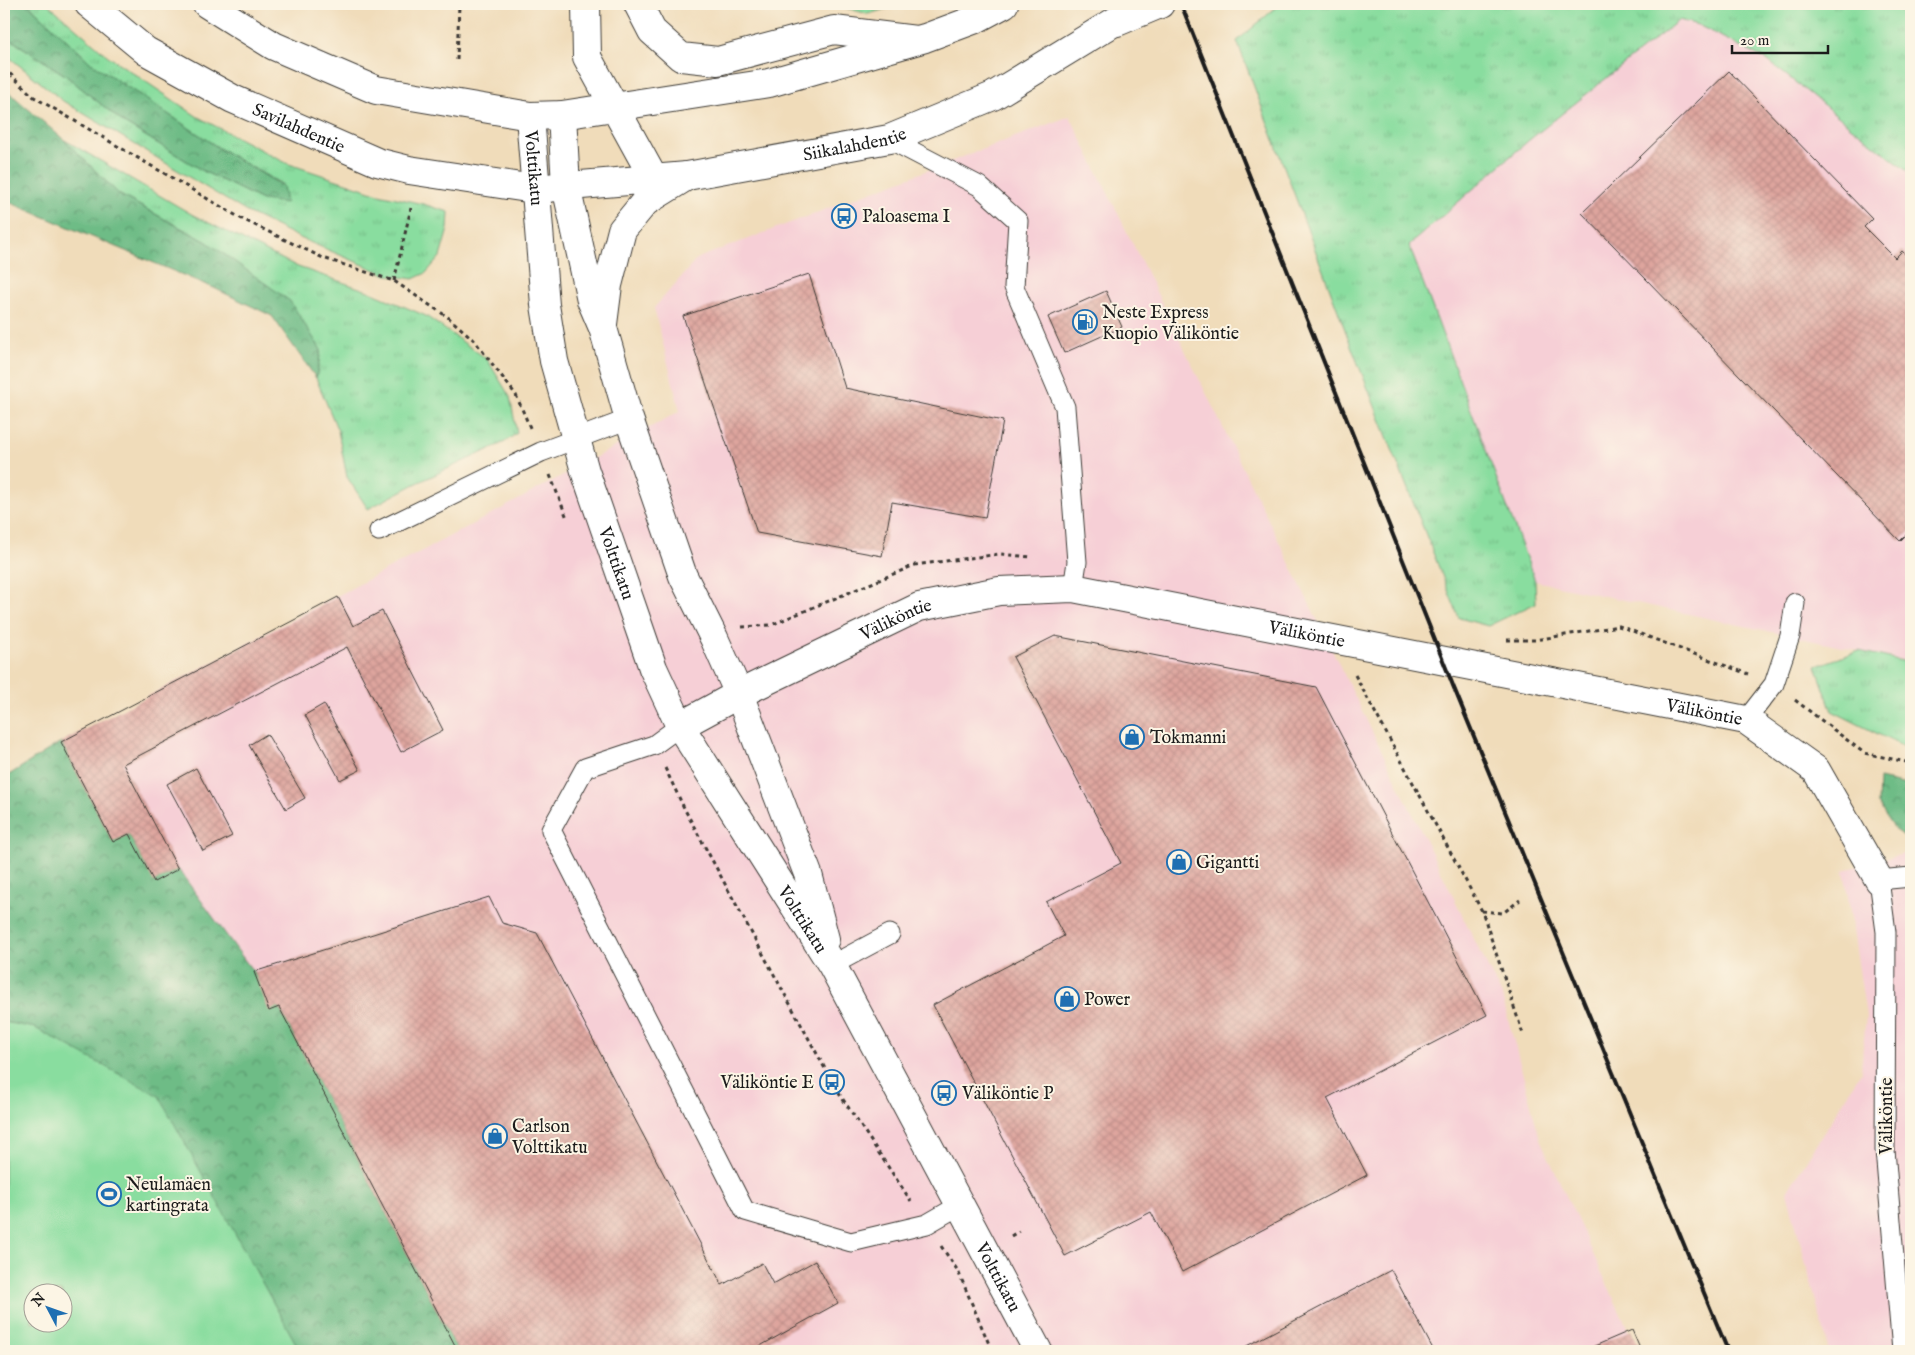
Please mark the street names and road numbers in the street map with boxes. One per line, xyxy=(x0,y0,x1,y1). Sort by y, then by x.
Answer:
street label: Savilahdentie xyxy=(248,99,348,159)
street label: Siikalahdentie xyxy=(801,123,910,168)
street label: Volttikatu xyxy=(518,128,547,207)
street label: Volttikatu xyxy=(592,523,639,603)
street label: Väliköntie xyxy=(856,595,934,647)
street label: Väliköntie xyxy=(1265,616,1347,654)
street label: Väliköntie xyxy=(1663,694,1744,732)
street label: Volttikatu xyxy=(771,881,832,958)
street label: Väliköntie xyxy=(1876,1077,1899,1156)
street label: Volttikatu xyxy=(969,1238,1025,1317)

